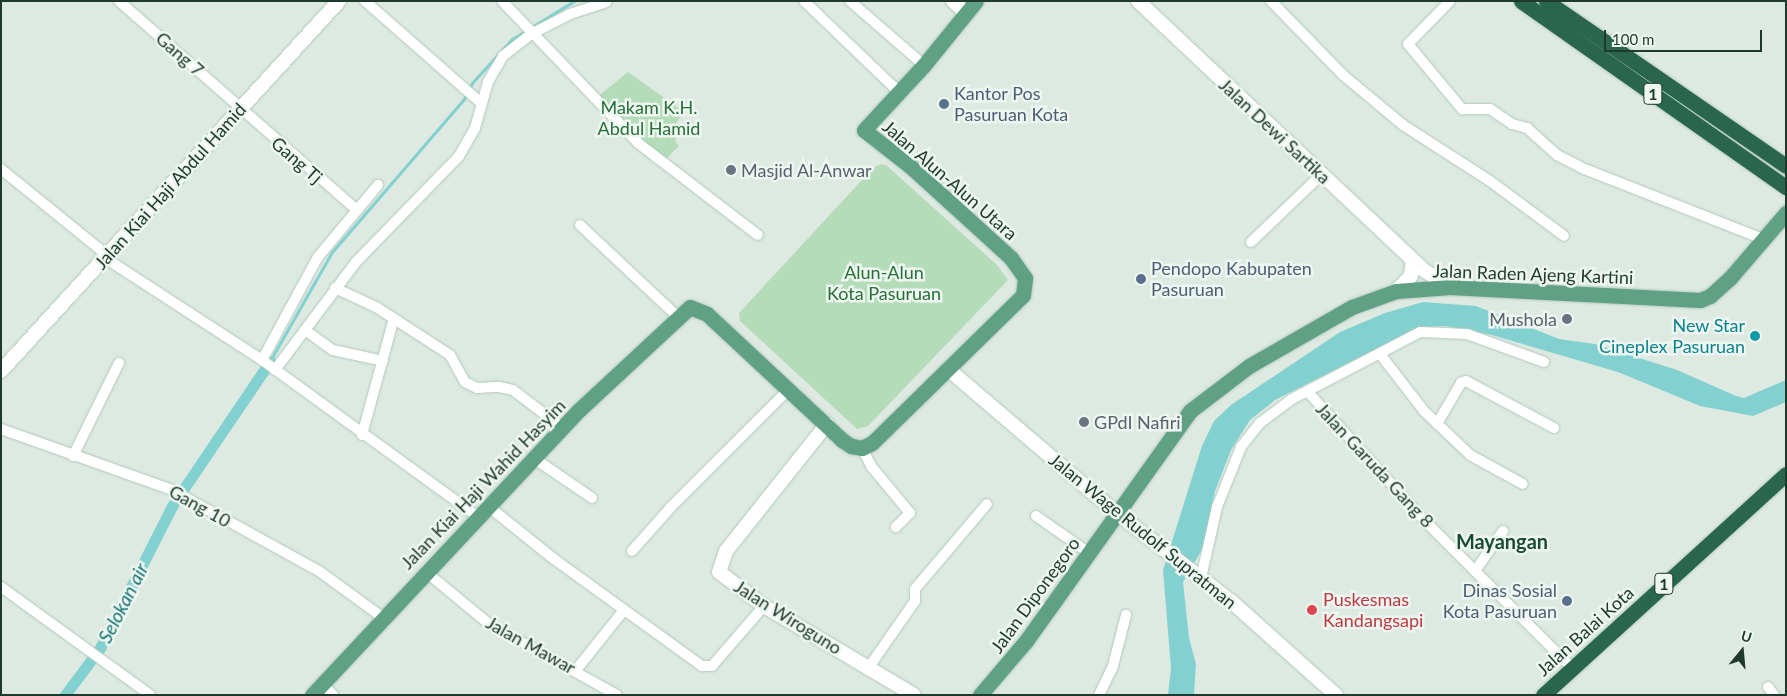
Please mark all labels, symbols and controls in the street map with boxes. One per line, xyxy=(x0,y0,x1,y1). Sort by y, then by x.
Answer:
scale bar xyxy=(1607,20,1764,52)
street label: Gang 7 xyxy=(152,27,208,81)
text: 100 m xyxy=(1612,30,1654,48)
street label: Jalan Dewi Sartika xyxy=(1215,74,1335,188)
road number: 1 xyxy=(1643,80,1663,108)
place label: Kantor Pos Pasuruan Kota xyxy=(954,83,1068,126)
park label: Makam K.H. Abdul Hamid xyxy=(598,97,700,140)
street label: Jalan Kiai Haji Abdul Hamid xyxy=(89,98,251,274)
marker: Kantor Pos Pasuruan Kota xyxy=(938,98,950,110)
street label: Jalan Alun-Alun Utara xyxy=(878,115,1022,245)
street label: Gang Tj xyxy=(267,132,327,188)
place label: Masjid Al-Anwar xyxy=(741,159,872,181)
marker: Masjid Al-Anwar xyxy=(725,164,737,176)
place label: Pendopo Kabupaten Pasuruan xyxy=(1151,258,1312,300)
street label: Jalan Raden Ajeng Kartini xyxy=(1432,260,1634,288)
park label: Alun-Alun Kota Pasuruan xyxy=(827,262,941,304)
marker: Pendopo Kabupaten Pasuruan xyxy=(1135,273,1147,285)
place label: Mushola xyxy=(1489,308,1557,330)
marker: Mushola xyxy=(1561,313,1573,325)
place label: New Star Cineplex Pasuruan xyxy=(1599,315,1745,358)
marker: New Star Cineplex Pasuruan xyxy=(1749,330,1761,342)
street label: Jalan Kiai Haji Wahid Hasyim xyxy=(396,395,570,573)
street label: Jalan Garuda Gang 8 xyxy=(1312,398,1438,532)
place label: GPdI Nafiri xyxy=(1094,411,1181,433)
marker: GPdI Nafiri xyxy=(1078,416,1090,428)
street label: Jalan Wage Rudolf Supratman xyxy=(1045,448,1241,614)
street label: Gang 10 xyxy=(165,480,235,532)
district label: Mayangan xyxy=(1456,529,1548,553)
street label: Jalan Diponegoro xyxy=(986,533,1084,657)
water label: Selokan air xyxy=(93,559,153,647)
road number: 1 xyxy=(1654,570,1674,598)
street label: Jalan Wiroguno xyxy=(730,575,846,659)
place label: Dinas Sosial Kota Pasuruan xyxy=(1443,580,1557,622)
street label: Jalan Balai Kota xyxy=(1532,582,1638,680)
place label: Puskesmas Kandangsapi xyxy=(1323,589,1423,632)
marker: Dinas Sosial Kota Pasuruan xyxy=(1561,595,1573,607)
marker: Puskesmas Kandangsapi xyxy=(1305,603,1319,617)
street label: Jalan Mawar xyxy=(483,612,579,678)
north arrow xyxy=(1717,626,1767,676)
text: U xyxy=(1739,627,1754,646)

